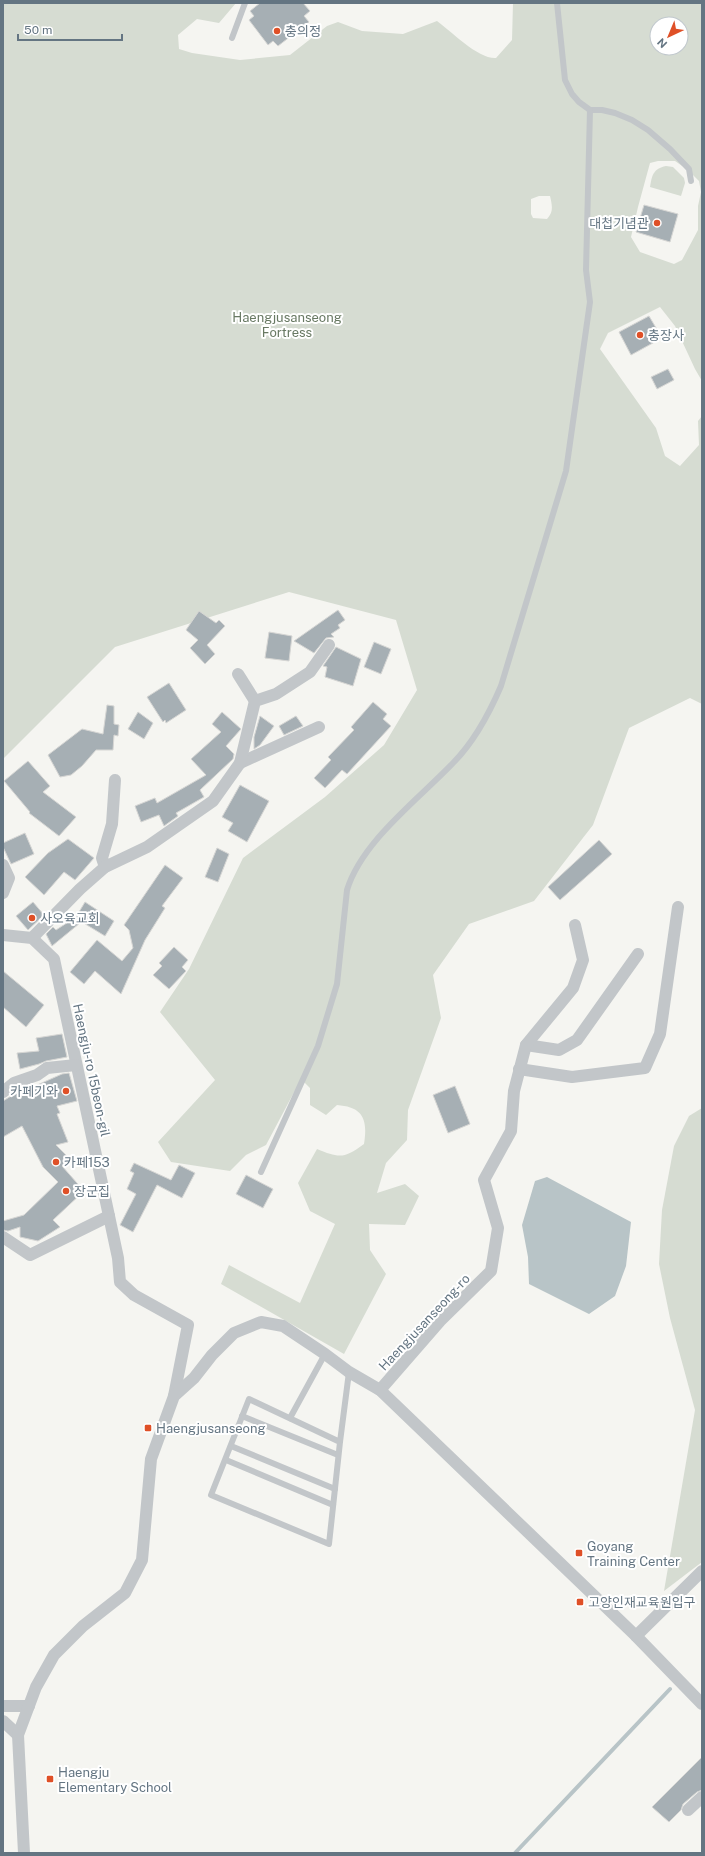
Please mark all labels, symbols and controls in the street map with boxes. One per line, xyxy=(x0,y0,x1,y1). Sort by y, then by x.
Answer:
scale bar xyxy=(18,16,122,42)
north arrow xyxy=(649,16,689,56)
text: 50 m xyxy=(24,23,52,37)
place label: 충의정 xyxy=(285,24,321,39)
marker: 충의정 xyxy=(272,26,282,36)
text: N xyxy=(655,36,669,50)
place label: 대첩기념관 xyxy=(589,216,649,231)
marker: 대첩기념관 xyxy=(652,218,662,228)
park label: Haengjusanseong Fortress xyxy=(232,310,342,340)
place label: 충장사 xyxy=(648,328,684,343)
marker: 충장사 xyxy=(635,330,645,340)
place label: 사오육교회 xyxy=(40,911,100,926)
marker: 사오육교회 xyxy=(27,913,37,923)
street label: Haengju-ro 15beon-gil xyxy=(70,1002,113,1138)
place label: 카페기와 xyxy=(10,1084,58,1099)
marker: 카페기와 xyxy=(61,1086,71,1096)
place label: 카페153 xyxy=(64,1155,110,1170)
marker: 카페153 xyxy=(51,1157,61,1167)
place label: 장군집 xyxy=(74,1184,110,1199)
marker: 장군집 xyxy=(61,1186,71,1196)
street label: Haengjusanseong-ro xyxy=(376,1271,473,1374)
place label: Haengjusanseong xyxy=(156,1421,266,1436)
marker: Haengjusanseong xyxy=(143,1423,153,1433)
place label: Goyang Training Center xyxy=(587,1539,680,1569)
marker: Goyang Training Center xyxy=(574,1548,584,1558)
place label: 고양인재교육원입구 xyxy=(588,1595,696,1610)
marker: 고양인재교육원입구 xyxy=(575,1597,585,1607)
place label: Haengju Elementary School xyxy=(58,1765,172,1795)
marker: Haengju Elementary School xyxy=(45,1774,55,1784)

